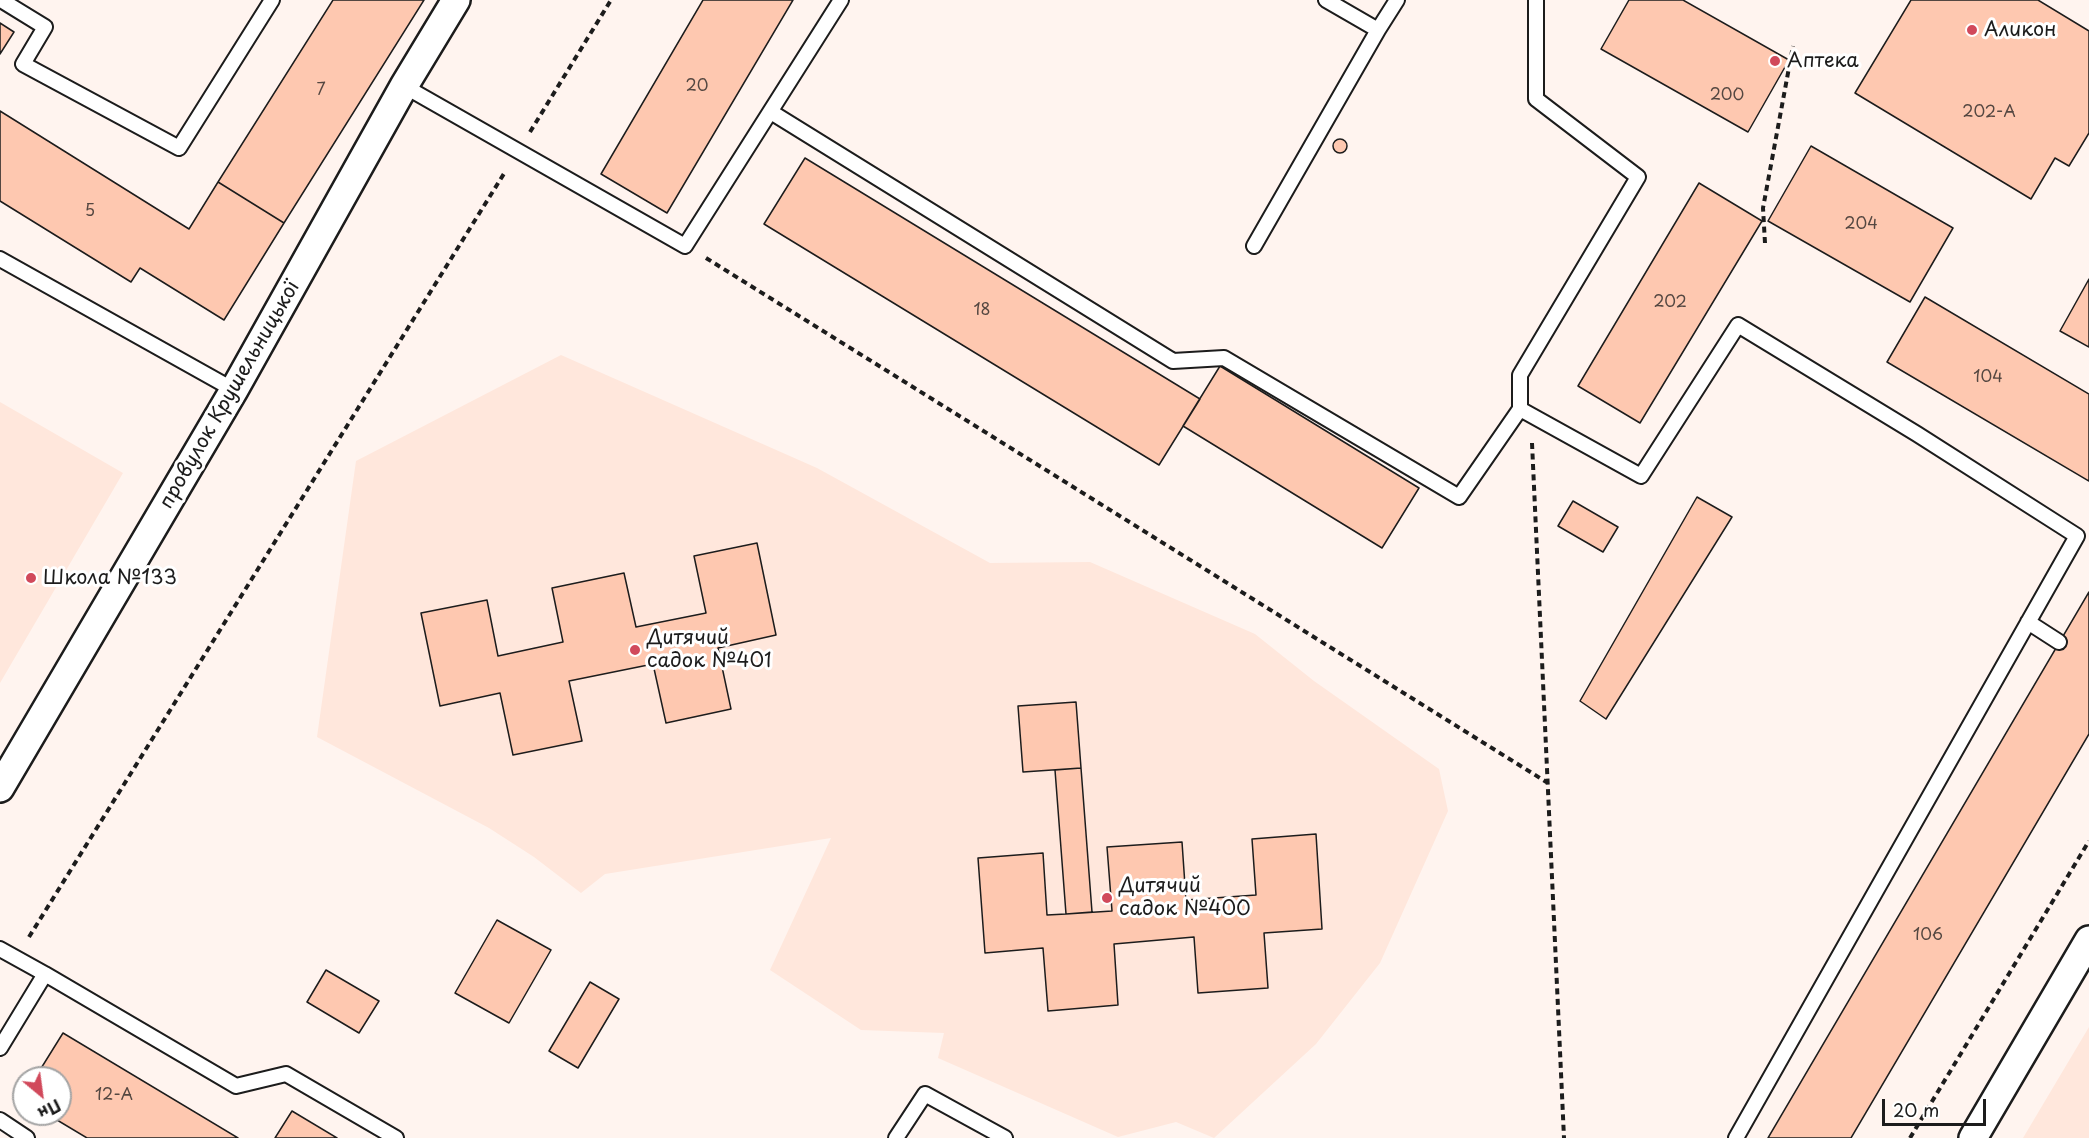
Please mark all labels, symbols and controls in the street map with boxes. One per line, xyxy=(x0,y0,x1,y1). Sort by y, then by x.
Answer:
place label: Аликон xyxy=(1984,18,2056,42)
marker: Аликон xyxy=(1965,23,1979,37)
place label: Аптека xyxy=(1787,49,1859,73)
marker: Аптека xyxy=(1768,54,1782,68)
house number: 20 xyxy=(686,77,708,97)
house number: 7 xyxy=(316,81,326,101)
house number: 200 xyxy=(1710,86,1744,106)
house number: 202-А xyxy=(1962,103,2016,123)
house number: 5 xyxy=(85,202,95,222)
house number: 204 xyxy=(1844,215,1878,235)
street label: провулок Крушельницької xyxy=(155,277,305,513)
house number: 202 xyxy=(1653,293,1687,313)
house number: 18 xyxy=(973,301,991,321)
house number: 104 xyxy=(1973,368,2003,388)
place label: Школа №133 xyxy=(43,566,177,590)
marker: Школа №133 xyxy=(24,571,38,585)
place label: Дитячий садок №401 xyxy=(647,626,772,673)
marker: Дитячий садок №401 xyxy=(628,643,642,657)
place label: Дитячий садок №400 xyxy=(1119,874,1251,921)
marker: Дитячий садок №400 xyxy=(1100,891,1114,905)
house number: 106 xyxy=(1913,926,1943,946)
north arrow xyxy=(12,1066,72,1126)
house number: 12-А xyxy=(95,1086,133,1106)
scale bar xyxy=(1885,1087,1988,1125)
text: Пн xyxy=(34,1094,66,1126)
text: 20 m xyxy=(1893,1096,1939,1123)

